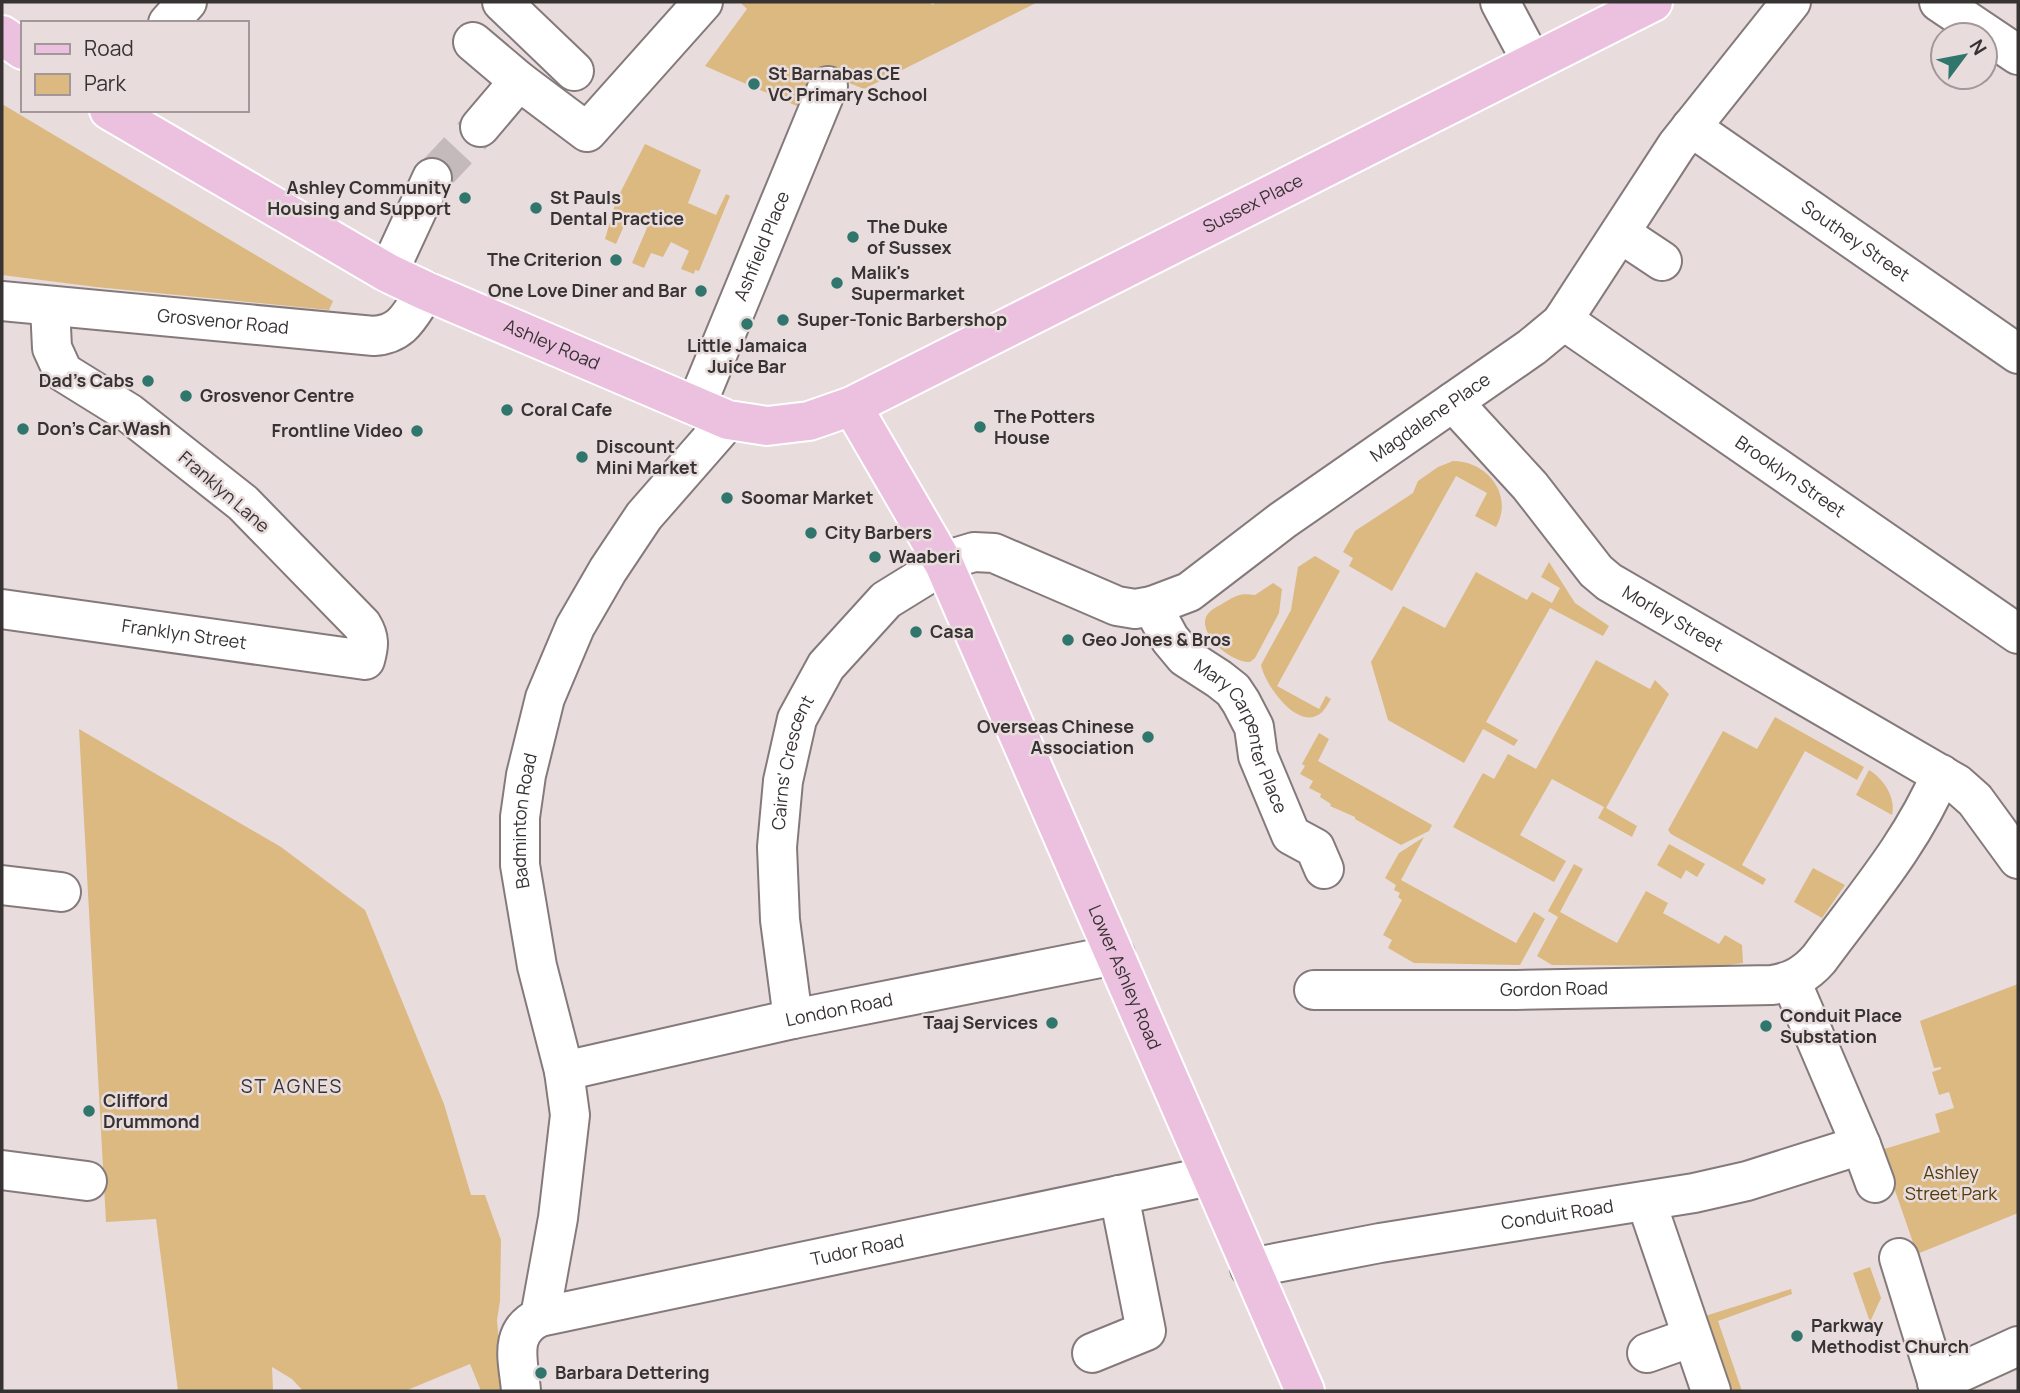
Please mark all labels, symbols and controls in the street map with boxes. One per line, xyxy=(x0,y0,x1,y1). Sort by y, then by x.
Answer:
legend xyxy=(21,21,248,112)
north arrow xyxy=(1929,21,1999,91)
text: Road xyxy=(84,34,134,62)
text: N xyxy=(1964,34,1993,60)
place label: St Barnabas CE VC Primary School xyxy=(768,61,928,106)
text: Park xyxy=(84,69,126,97)
marker: St Barnabas CE VC Primary School xyxy=(746,76,762,92)
street label: Sussex Place xyxy=(1198,168,1307,238)
place label: Ashley Community Housing and Support xyxy=(267,175,451,220)
place label: St Pauls Dental Practice xyxy=(550,185,684,230)
street label: Ashfield Place xyxy=(728,187,794,304)
marker: Ashley Community Housing and Support xyxy=(457,190,473,206)
street label: Southey Street xyxy=(1797,194,1915,286)
marker: St Pauls Dental Practice xyxy=(528,200,544,216)
place label: The Duke of Sussex xyxy=(867,214,952,259)
marker: The Duke of Sussex xyxy=(845,229,861,245)
place label: The Criterion xyxy=(487,247,602,271)
marker: The Criterion xyxy=(608,252,624,268)
place label: Malik's Supermarket xyxy=(851,260,965,305)
marker: Malik's Supermarket xyxy=(829,275,845,291)
place label: One Love Diner and Bar xyxy=(488,278,687,302)
marker: One Love Diner and Bar xyxy=(693,283,709,299)
street label: Grosvenor Road xyxy=(156,303,290,339)
place label: Super-Tonic Barbershop xyxy=(797,307,1007,331)
marker: Super-Tonic Barbershop xyxy=(775,312,791,328)
street label: Ashley Road xyxy=(501,313,604,375)
marker: Little Jamaica Juice Bar xyxy=(739,316,755,332)
place label: Little Jamaica Juice Bar xyxy=(687,333,807,378)
street label: Magdalene Place xyxy=(1365,367,1495,467)
place label: Dad's Cabs xyxy=(39,368,134,392)
marker: Dad's Cabs xyxy=(140,373,156,389)
place label: Grosvenor Centre xyxy=(200,383,355,407)
marker: Grosvenor Centre xyxy=(178,388,194,404)
place label: Coral Cafe xyxy=(521,397,612,421)
marker: Coral Cafe xyxy=(499,402,515,418)
place label: The Potters House xyxy=(994,404,1095,449)
place label: Don's Car Wash xyxy=(37,416,171,440)
place label: Frontline Video xyxy=(271,418,403,442)
marker: The Potters House xyxy=(972,419,988,435)
marker: Don's Car Wash xyxy=(15,421,31,437)
marker: Frontline Video xyxy=(409,423,425,439)
street label: Brooklyn Street xyxy=(1731,430,1850,522)
place label: Discount Mini Market xyxy=(596,434,697,479)
street label: Franklyn Lane xyxy=(174,445,275,537)
marker: Discount Mini Market xyxy=(574,449,590,465)
place label: Soomar Market xyxy=(741,485,874,509)
marker: Soomar Market xyxy=(719,490,735,506)
place label: City Barbers xyxy=(825,520,932,544)
marker: City Barbers xyxy=(803,525,819,541)
place label: Waaberi xyxy=(889,544,961,568)
marker: Waaberi xyxy=(867,549,883,565)
street label: Morley Street xyxy=(1618,579,1728,657)
street label: Franklyn Street xyxy=(120,613,248,654)
place label: Casa xyxy=(930,619,974,643)
marker: Casa xyxy=(908,624,924,640)
place label: Geo Jones & Bros xyxy=(1082,627,1231,651)
marker: Geo Jones & Bros xyxy=(1060,632,1076,648)
street label: Mary Carpenter Place xyxy=(1190,653,1294,817)
street label: Cairns' Crescent xyxy=(766,691,819,831)
place label: Overseas Chinese Association xyxy=(977,714,1134,759)
marker: Overseas Chinese Association xyxy=(1140,729,1156,745)
street label: Badminton Road xyxy=(507,750,542,891)
street label: Lower Ashley Road xyxy=(1083,901,1168,1053)
street label: Gordon Road xyxy=(1500,975,1608,1001)
street label: London Road xyxy=(783,986,895,1031)
place label: Conduit Place Substation xyxy=(1780,1003,1902,1048)
place label: Taaj Services xyxy=(923,1010,1038,1034)
marker: Taaj Services xyxy=(1044,1015,1060,1031)
marker: Conduit Place Substation xyxy=(1758,1018,1774,1034)
district label: ST AGNES xyxy=(241,1073,343,1099)
place label: Clifford Drummond xyxy=(103,1088,200,1133)
marker: Clifford Drummond xyxy=(81,1103,97,1119)
park label: Ashley Street Park xyxy=(1905,1160,1998,1205)
street label: Conduit Road xyxy=(1499,1193,1615,1235)
street label: Tudor Road xyxy=(808,1228,906,1271)
place label: Parkway Methodist Church xyxy=(1811,1313,1969,1358)
marker: Parkway Methodist Church xyxy=(1789,1328,1805,1344)
place label: Barbara Dettering xyxy=(555,1360,710,1384)
marker: Barbara Dettering xyxy=(533,1365,549,1381)

